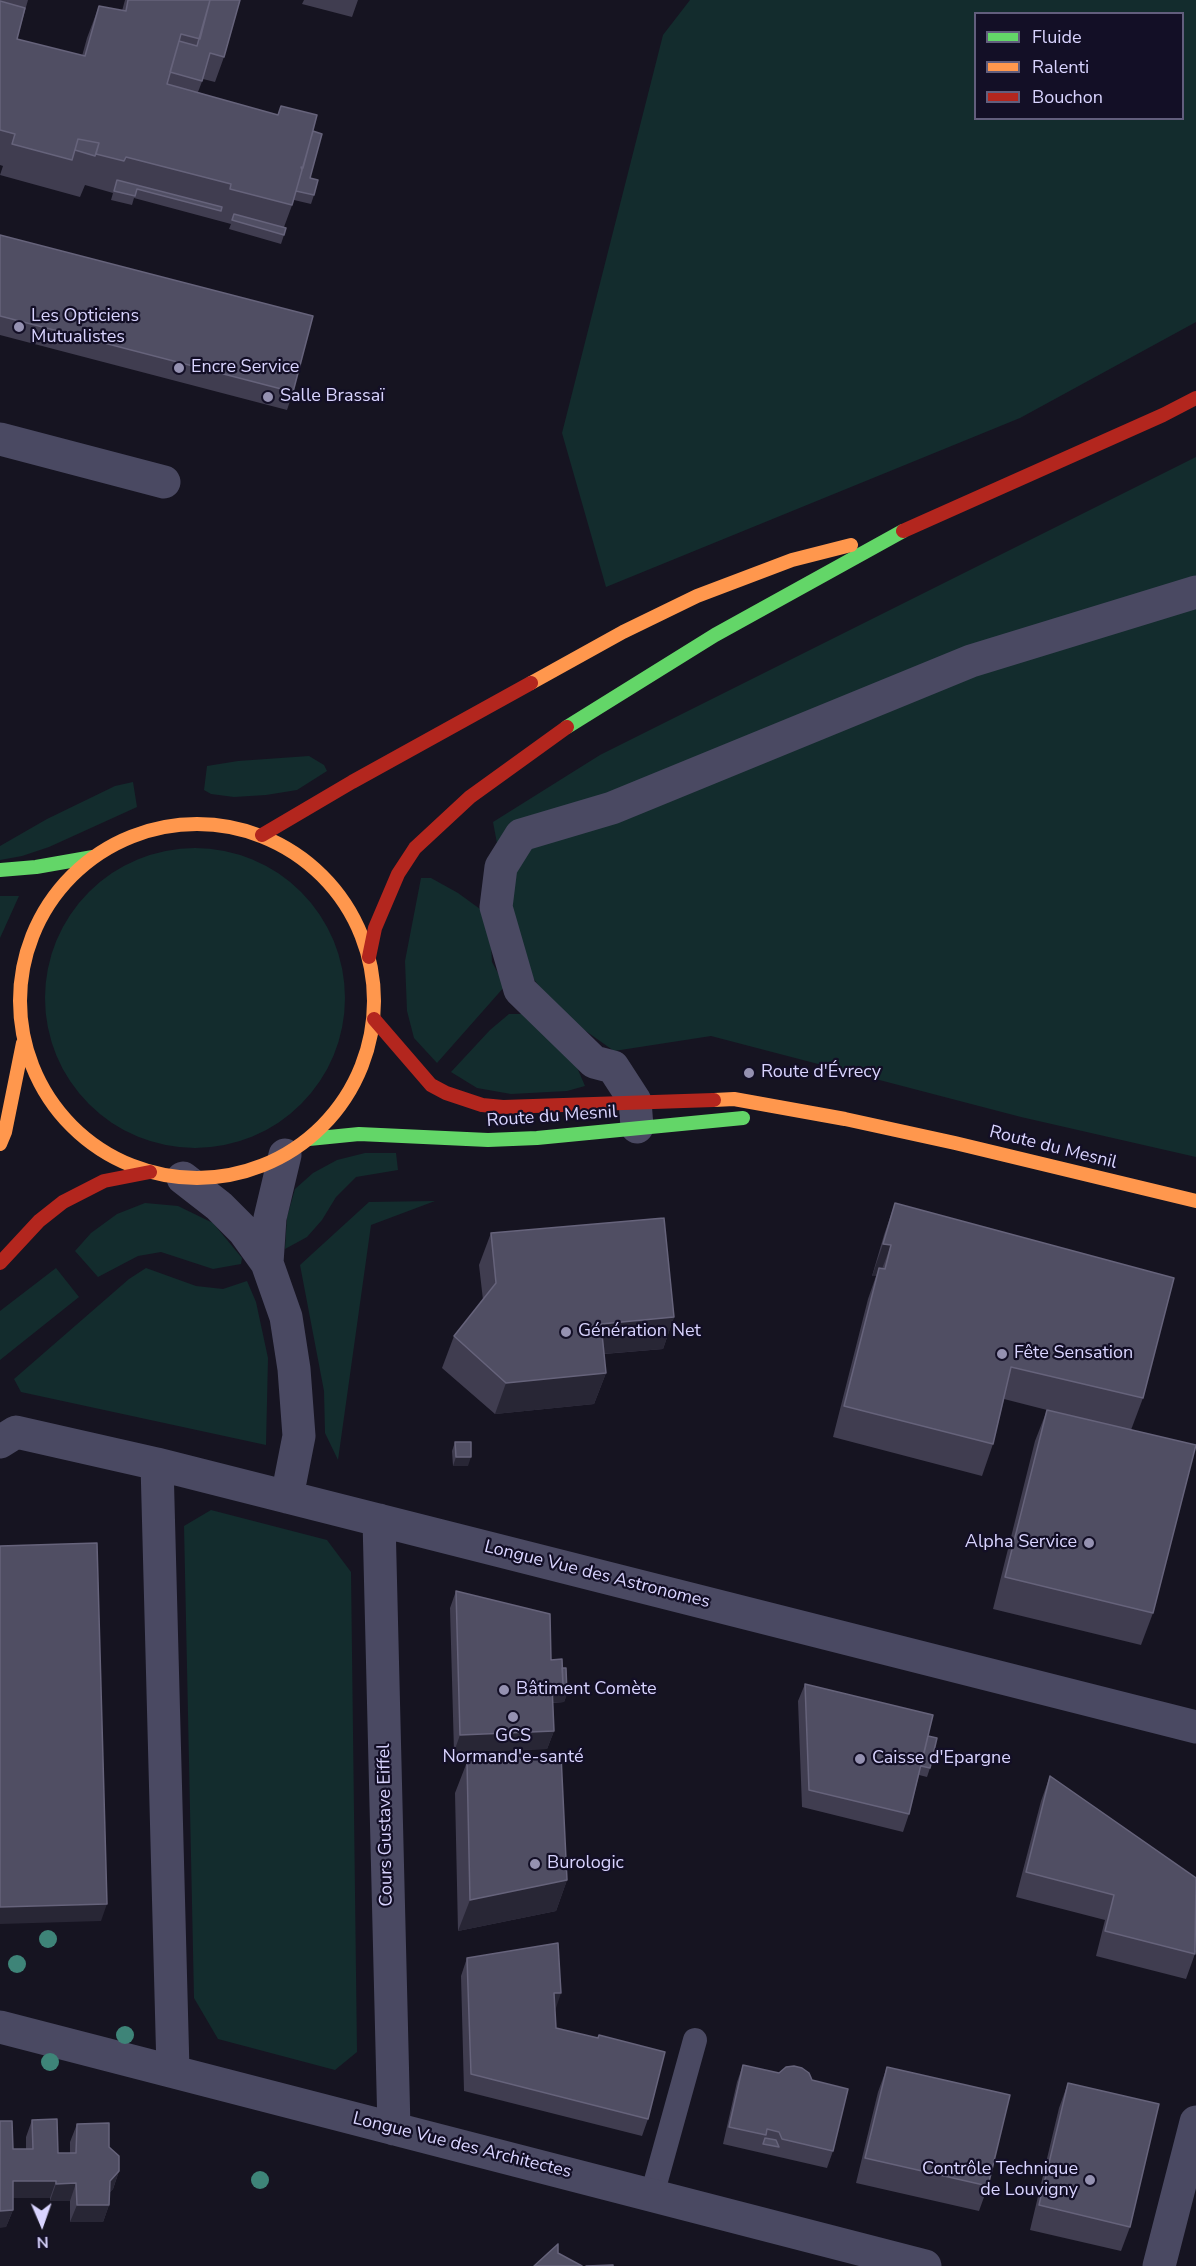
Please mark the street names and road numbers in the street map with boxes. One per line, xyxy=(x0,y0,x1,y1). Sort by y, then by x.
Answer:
street label: Route du Mesnil xyxy=(486,1102,618,1132)
street label: Route du Mesnil xyxy=(987,1122,1119,1174)
street label: Longue Vue des Astronomes xyxy=(482,1536,712,1614)
street label: Cours Gustave Eiffel xyxy=(374,1743,398,1907)
street label: Longue Vue des Architectes xyxy=(350,2108,574,2184)

